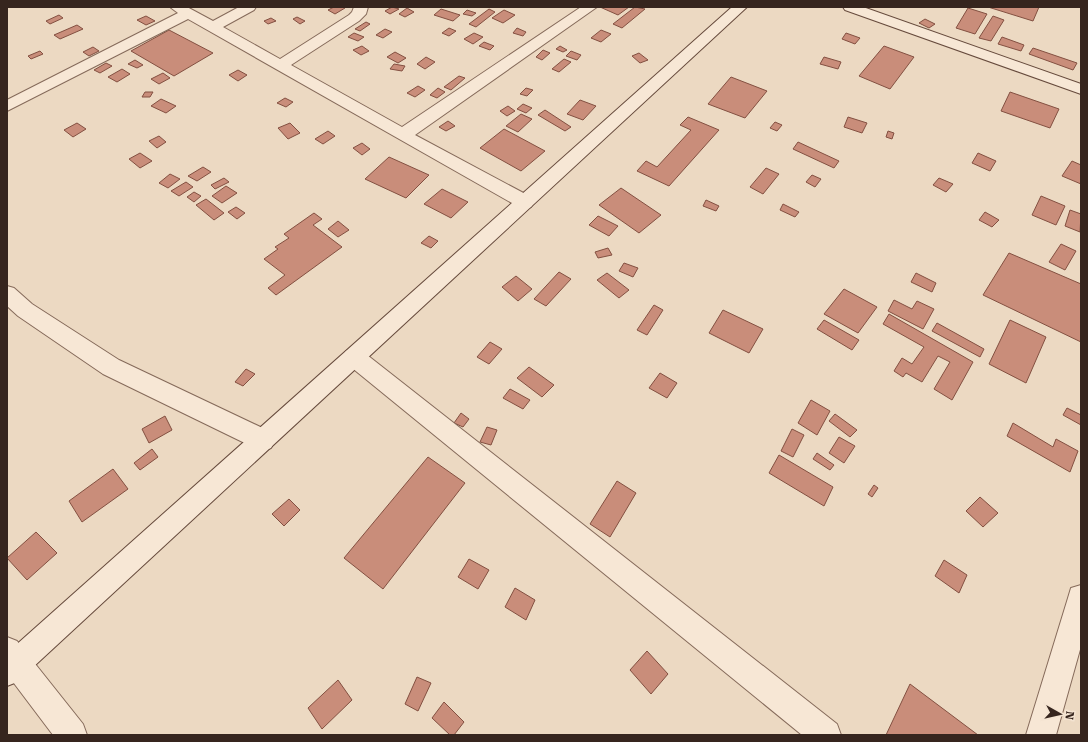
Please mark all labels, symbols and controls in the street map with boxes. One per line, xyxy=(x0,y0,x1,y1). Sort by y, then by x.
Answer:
north arrow xyxy=(1040,694,1080,734)
text: N xyxy=(1062,710,1076,721)

